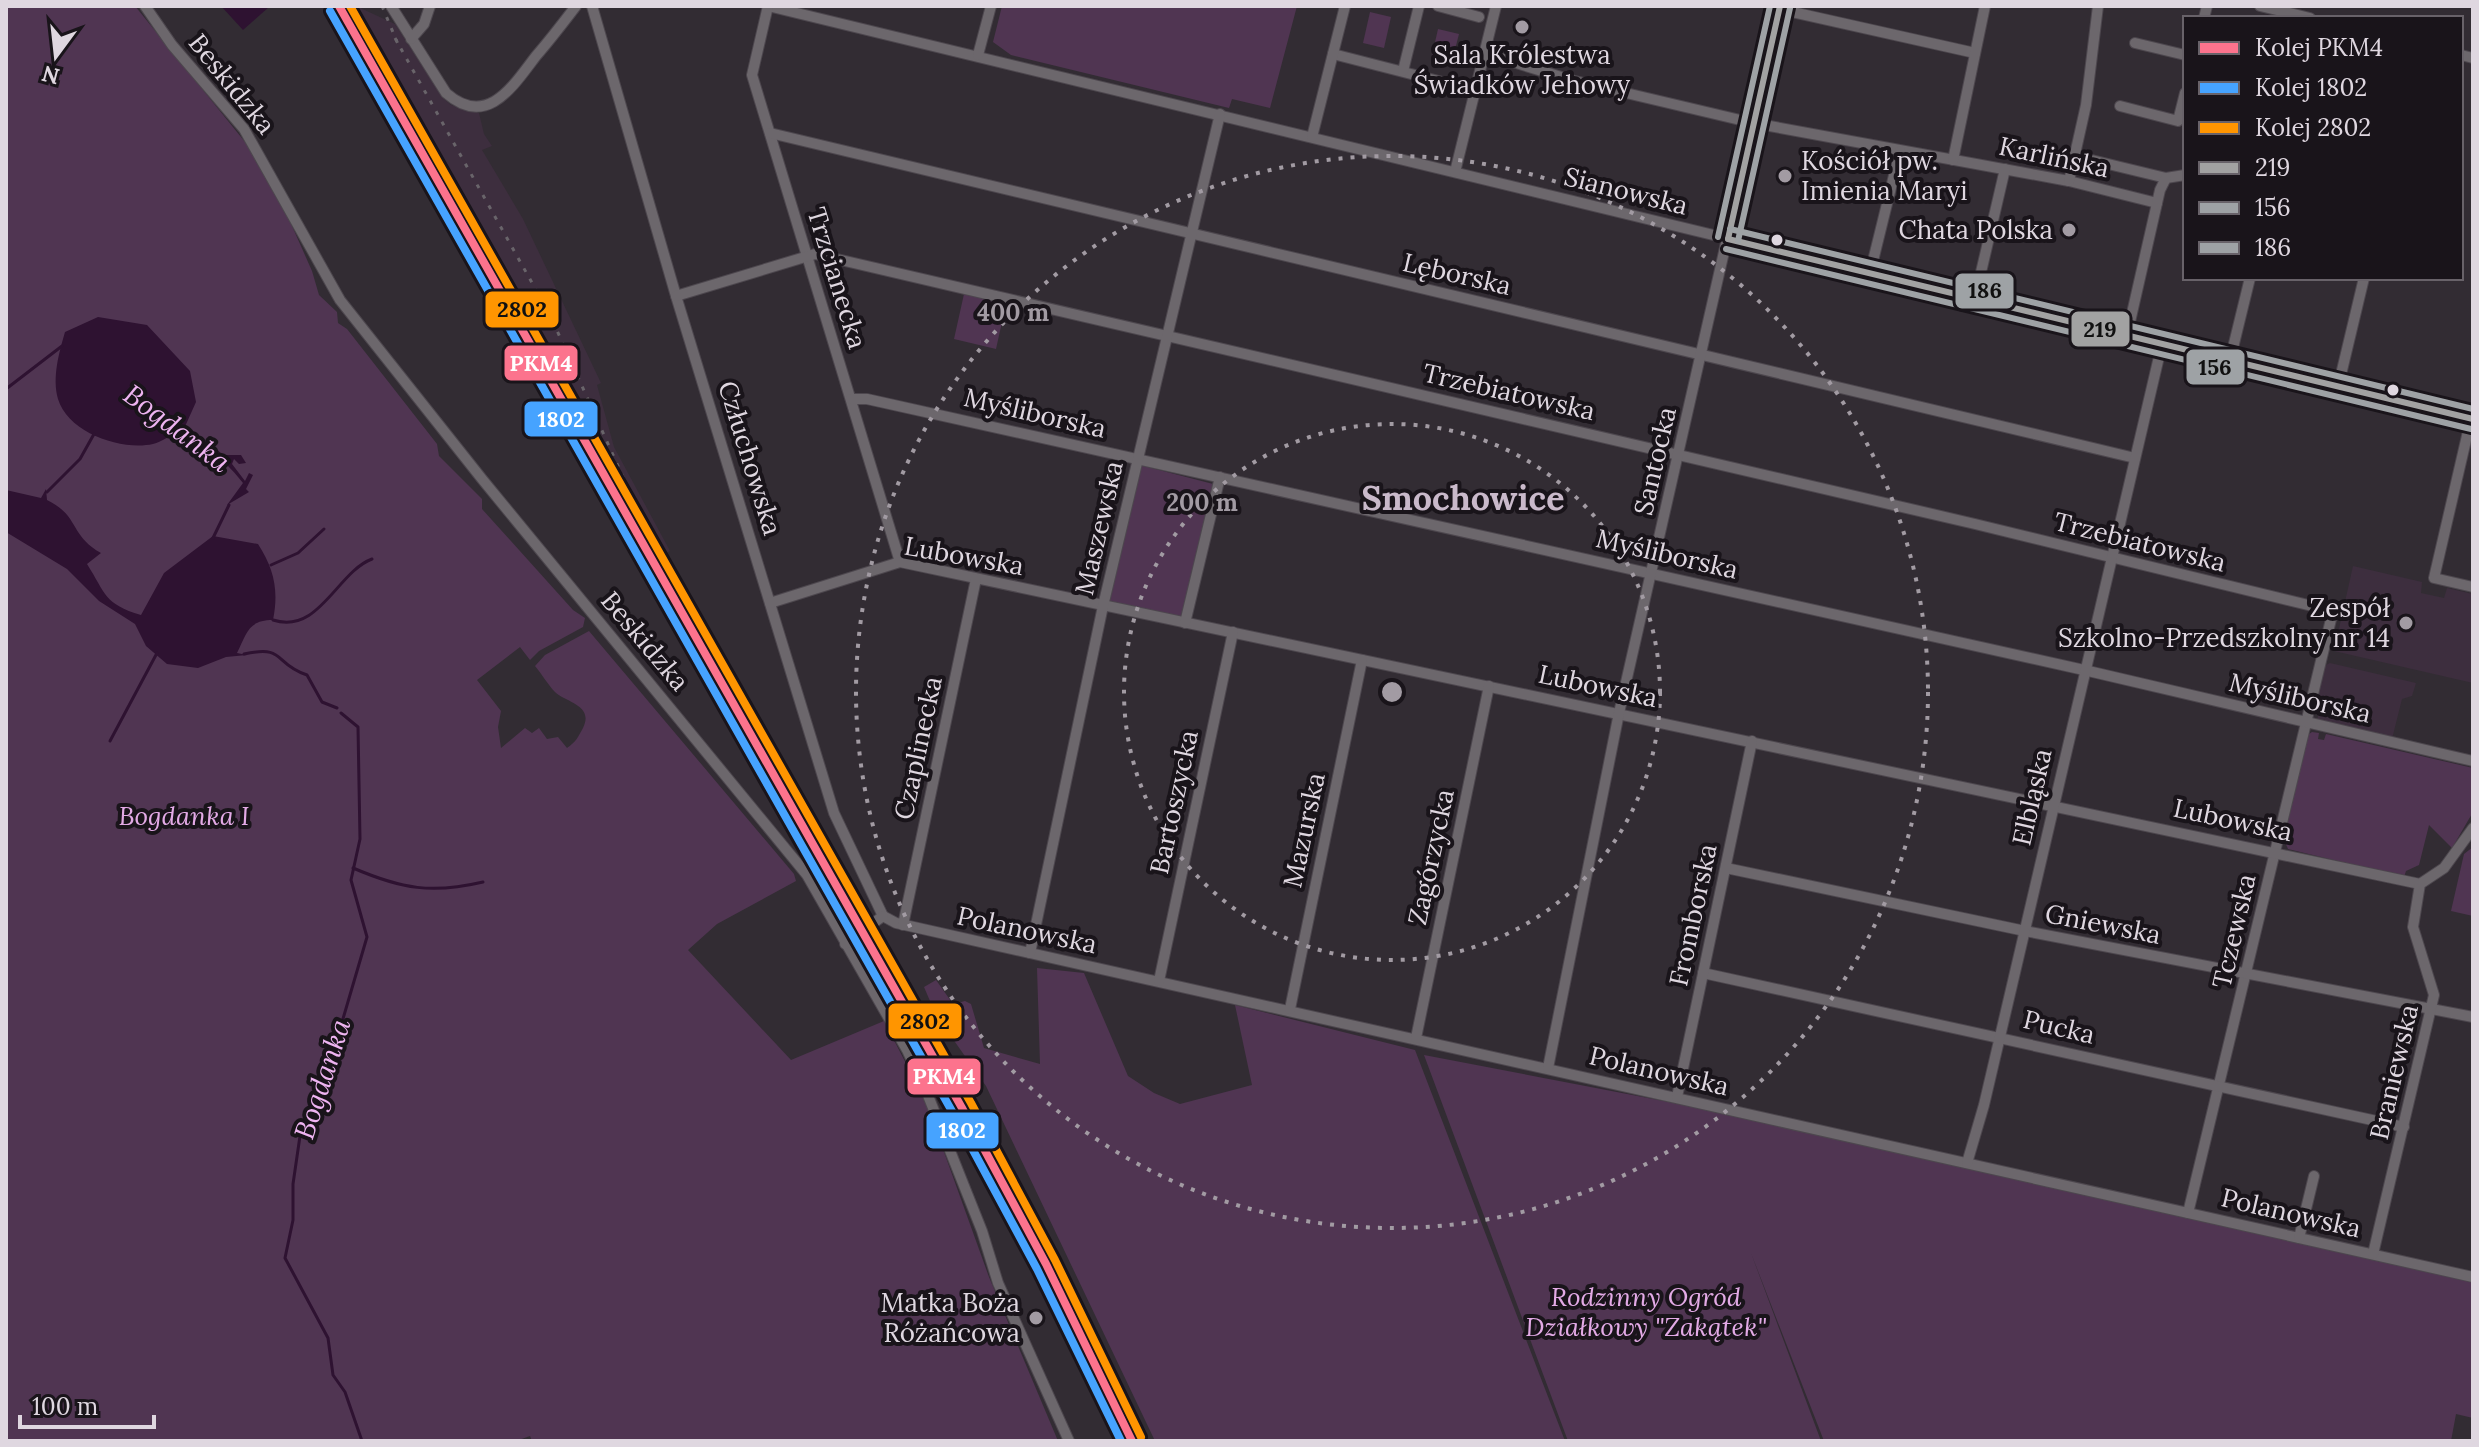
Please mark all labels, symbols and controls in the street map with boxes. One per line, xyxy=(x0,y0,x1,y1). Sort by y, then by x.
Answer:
north arrow xyxy=(16,16,96,96)
legend xyxy=(2183,16,2463,280)
marker: Sala Królestwa Świadków Jehowy xyxy=(1513,18,1531,36)
street label: Beskidzka xyxy=(182,27,283,141)
text: Kolej PKM4 xyxy=(2255,32,2383,63)
place label: Sala Królestwa Świadków Jehowy xyxy=(1414,38,1631,101)
text: N xyxy=(39,60,63,91)
text: Kolej 1802 xyxy=(2255,72,2367,103)
text: Kolej 2802 xyxy=(2255,112,2371,143)
street label: Karlińska xyxy=(1996,129,2112,184)
place label: Kościół pw. Imienia Maryi xyxy=(1801,144,1968,207)
text: 219 xyxy=(2255,152,2291,183)
street label: Sianowska xyxy=(1561,159,1691,222)
marker: Kościół pw. Imienia Maryi xyxy=(1776,167,1794,185)
text: 156 xyxy=(2255,192,2291,223)
street label: Trzcianecka xyxy=(800,203,875,353)
place label: Chata Polska xyxy=(1899,213,2053,246)
marker: Chata Polska xyxy=(2060,221,2078,239)
unlabelled marker xyxy=(1769,232,1785,248)
text: 186 xyxy=(2255,232,2291,263)
street label: Lęborska xyxy=(1400,245,1514,302)
line badge: 186 xyxy=(1954,272,2015,310)
text: 186 xyxy=(1968,276,2002,304)
line badge: 2802 xyxy=(484,290,560,329)
text: 2802 xyxy=(497,295,547,323)
text: 400 m xyxy=(977,297,1049,328)
line badge: 219 xyxy=(2070,310,2131,348)
text: 219 xyxy=(2083,315,2117,343)
line badge: PKM4 xyxy=(503,344,579,382)
line badge: 156 xyxy=(2185,348,2246,386)
text: PKM4 xyxy=(509,349,573,377)
text: 156 xyxy=(2198,353,2232,381)
street label: Trzebiatowska xyxy=(1420,356,1598,427)
water label: Bogdanka xyxy=(116,376,238,480)
street label: Człuchowska xyxy=(711,377,790,539)
street label: Myśliborska xyxy=(961,380,1109,445)
unlabelled marker xyxy=(2385,382,2401,398)
line badge: 1802 xyxy=(523,400,599,438)
street label: Santocka xyxy=(1626,403,1683,518)
text: 1802 xyxy=(537,405,585,433)
street label: Maszewska xyxy=(1067,458,1130,598)
district label: Smochowice xyxy=(1362,476,1564,519)
text: 200 m xyxy=(1166,487,1238,518)
street label: Trzebiatowska xyxy=(2051,504,2229,579)
street label: Myśliborska xyxy=(1593,521,1741,586)
street label: Lubowska xyxy=(902,529,1026,582)
street label: Beskidzka xyxy=(594,584,697,697)
place label: Zespół Szkolno-Przedszkolny nr 14 xyxy=(2058,591,2390,654)
marker: Zespół Szkolno-Przedszkolny nr 14 xyxy=(2397,614,2415,632)
street label: Lubowska xyxy=(1536,657,1661,714)
street label: Myśliborska xyxy=(2226,665,2374,730)
street label: Czaplinecka xyxy=(886,673,949,823)
centre of rings xyxy=(1378,678,1406,706)
street label: Bartoszycka xyxy=(1142,727,1205,877)
street label: Elbląska xyxy=(2004,745,2059,848)
street label: Mazurska xyxy=(1275,769,1332,890)
street label: Zagórzycka xyxy=(1400,786,1461,928)
street label: Lubowska xyxy=(2171,791,2296,848)
park label: Bogdanka I xyxy=(118,799,250,832)
street label: Fromborska xyxy=(1661,841,1724,989)
street label: Tczewska xyxy=(2204,870,2263,991)
street label: Gniewska xyxy=(2042,896,2164,951)
street label: Polanowska xyxy=(954,899,1100,960)
street label: Braniewska xyxy=(2362,1001,2425,1143)
line badge: 2802 xyxy=(887,1002,963,1040)
street label: Pucka xyxy=(2020,1002,2098,1051)
text: 2802 xyxy=(900,1007,950,1035)
water label: Bogdanka xyxy=(286,1014,359,1144)
street label: Polanowska xyxy=(1586,1038,1732,1103)
line badge: PKM4 xyxy=(906,1057,982,1096)
text: PKM4 xyxy=(912,1062,976,1090)
line badge: 1802 xyxy=(925,1111,1000,1150)
text: 1802 xyxy=(938,1116,986,1144)
street label: Polanowska xyxy=(2218,1180,2364,1245)
park label: Rodzinny Ogród Działkowy "Zakątek" xyxy=(1525,1280,1767,1343)
place label: Matka Boża Różańcowa xyxy=(881,1286,1020,1349)
marker: Matka Boża Różańcowa xyxy=(1027,1309,1045,1327)
scale bar xyxy=(20,1379,154,1429)
text: 100 m xyxy=(32,1391,98,1422)

